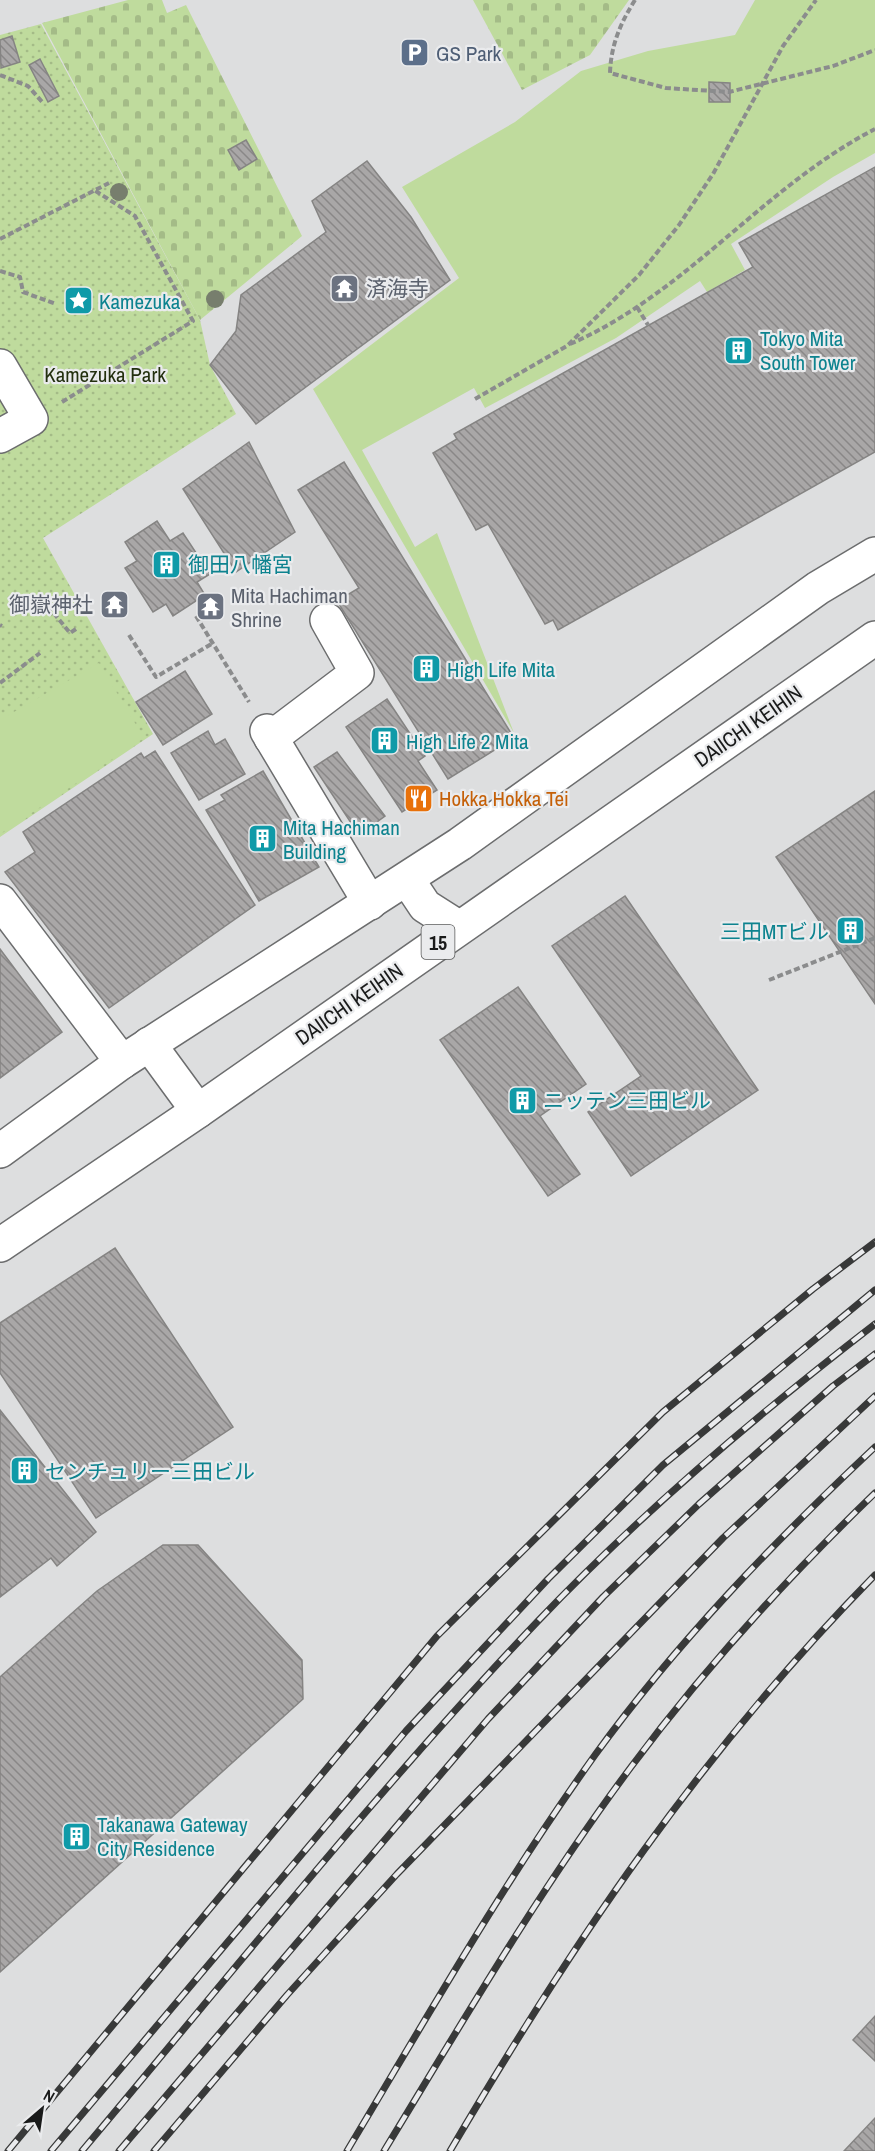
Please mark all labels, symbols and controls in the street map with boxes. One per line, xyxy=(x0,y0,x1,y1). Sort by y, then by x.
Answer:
parking icon: GS Park xyxy=(399,37,431,69)
place label: GS Park xyxy=(436,39,501,68)
temple icon: 済海寺 xyxy=(329,272,361,304)
place label: 済海寺 xyxy=(366,274,429,303)
place icon: Kamezuka xyxy=(62,285,94,317)
place label: Kamezuka xyxy=(99,287,181,316)
place label: Tokyo Mita South Tower xyxy=(760,324,856,377)
building icon: Tokyo Mita South Tower xyxy=(723,334,755,366)
park label: Kamezuka Park xyxy=(44,360,166,389)
building icon: 御田八幡宮 xyxy=(151,548,183,580)
place label: 御田八幡宮 xyxy=(188,550,293,579)
place label: Mita Hachiman Shrine xyxy=(231,581,348,634)
temple icon: 御嶽神社 xyxy=(98,588,130,620)
place label: 御嶽神社 xyxy=(9,590,93,619)
temple icon: Mita Hachiman Shrine xyxy=(194,591,226,623)
building icon: High Life Mita xyxy=(410,653,442,685)
place label: High Life Mita xyxy=(447,655,556,684)
street label: DAIICHI KEIHIN xyxy=(688,678,808,774)
building icon: High Life 2 Mita xyxy=(369,725,401,757)
place label: High Life 2 Mita xyxy=(406,727,529,756)
restaurant icon: Hokka Hokka Tei xyxy=(402,782,434,814)
place label: Hokka Hokka Tei xyxy=(439,784,569,813)
place label: Mita Hachiman Building xyxy=(283,813,400,866)
building icon: Mita Hachiman Building xyxy=(246,823,278,855)
building icon: 三田MTビル xyxy=(834,915,866,947)
place label: 三田MTビル xyxy=(720,917,829,946)
road number: 15 xyxy=(422,925,454,959)
street label: DAIICHI KEIHIN xyxy=(289,956,409,1052)
building icon: ニッテン三田ビル xyxy=(506,1084,538,1116)
place label: ニッテン三田ビル xyxy=(543,1086,711,1115)
building icon: センチュリー三田ビル xyxy=(8,1455,40,1487)
place label: センチュリー三田ビル xyxy=(45,1457,255,1486)
place label: Takanawa Gateway City Residence xyxy=(97,1810,248,1863)
building icon: Takanawa Gateway City Residence xyxy=(60,1820,92,1852)
north arrow xyxy=(12,2079,72,2139)
text: N xyxy=(40,2084,59,2108)

